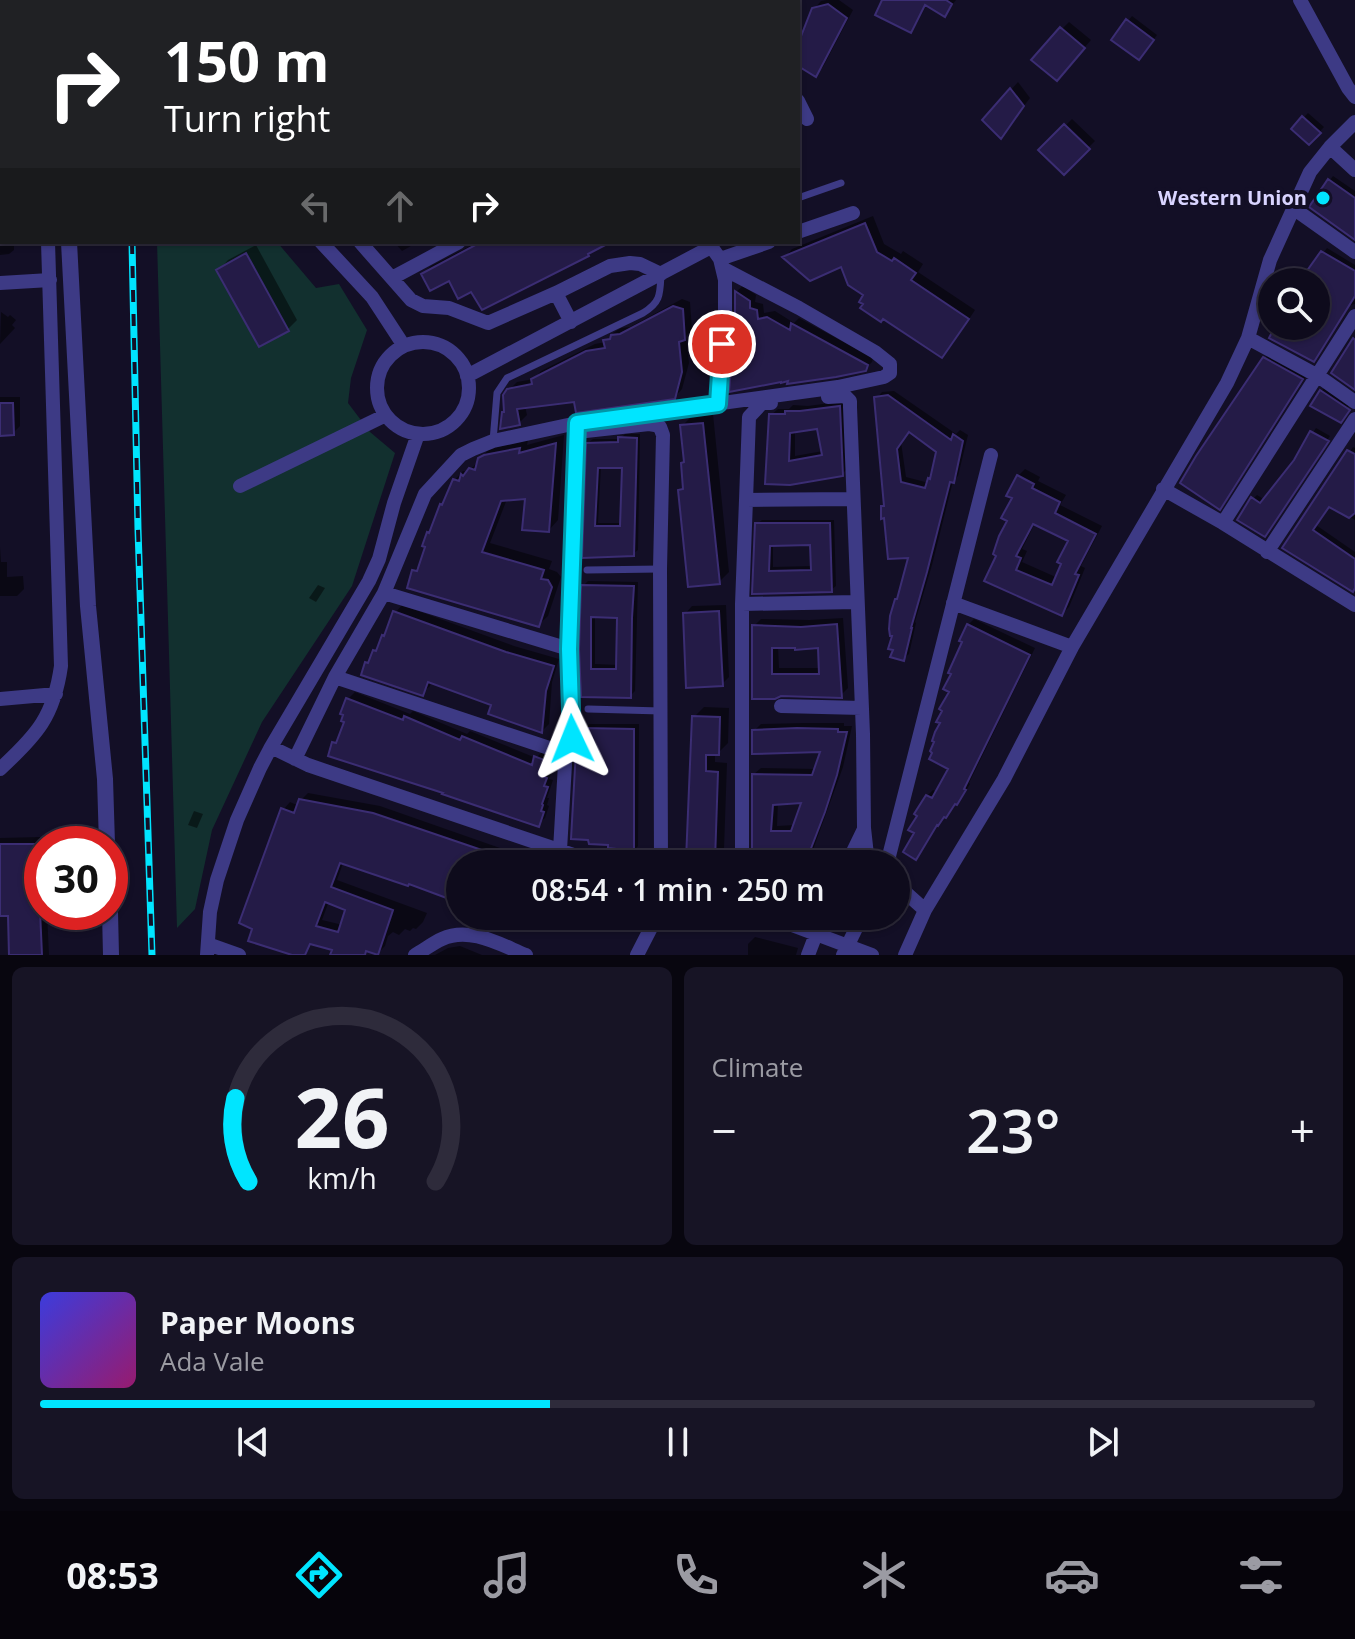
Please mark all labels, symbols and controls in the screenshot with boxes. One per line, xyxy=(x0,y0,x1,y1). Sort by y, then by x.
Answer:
text: 150 m xyxy=(164,22,330,98)
icon: right xyxy=(32,32,136,136)
text: Turn right xyxy=(164,94,330,143)
icon: left xyxy=(294,184,338,228)
icon: ahead xyxy=(378,184,422,228)
icon: right xyxy=(462,184,506,228)
place label: Western Union xyxy=(1158,184,1307,211)
marker: Western Union xyxy=(1314,189,1332,207)
map controls xyxy=(1258,268,1330,340)
button: search xyxy=(1258,268,1330,340)
pin xyxy=(688,310,756,378)
icon: arrive xyxy=(700,322,744,366)
position arrow xyxy=(530,697,614,781)
speed limit sign: 30 xyxy=(24,826,128,930)
text: 08:54 · 1 min · 250 m xyxy=(531,869,825,910)
text: Climate xyxy=(712,1049,803,1085)
text: 26 xyxy=(294,1059,389,1172)
text: 23° xyxy=(966,1089,1060,1171)
text: − xyxy=(712,1100,737,1160)
text: + xyxy=(1290,1100,1315,1160)
text: km/h xyxy=(307,1158,376,1197)
text: Paper Moons xyxy=(160,1302,355,1343)
text: Ada Vale xyxy=(160,1343,265,1379)
icon: previous xyxy=(231,1420,275,1464)
icon: pause xyxy=(656,1420,700,1464)
icon: next xyxy=(1081,1420,1125,1464)
icon: directions xyxy=(291,1547,347,1603)
icon: music xyxy=(479,1547,535,1603)
icon: phone xyxy=(668,1547,724,1603)
icon: climate xyxy=(856,1547,912,1603)
icon: car xyxy=(1044,1547,1100,1603)
icon: filters xyxy=(1233,1547,1289,1603)
text: 08:53 xyxy=(66,1551,159,1600)

